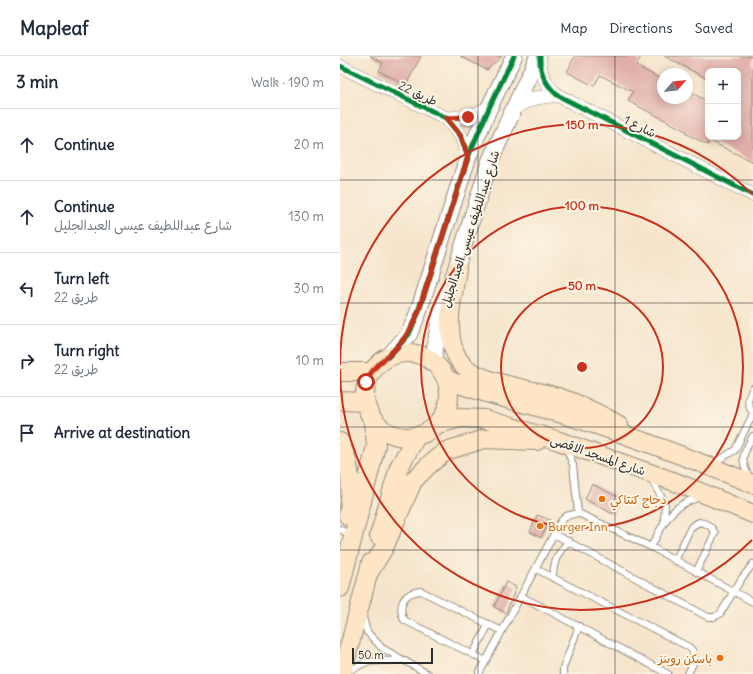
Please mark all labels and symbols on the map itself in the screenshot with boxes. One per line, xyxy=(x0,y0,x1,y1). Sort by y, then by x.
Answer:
north arrow xyxy=(657,68,693,104)
street label: طريق 22 xyxy=(396,77,440,109)
route end xyxy=(459,108,477,126)
street label: شارع 1 xyxy=(621,112,658,142)
text: 150 m xyxy=(566,117,599,132)
street label: شارع عبداللطيف عيسى العبدالجليل xyxy=(437,149,504,310)
text: 100 m xyxy=(565,198,599,213)
text: 50 m xyxy=(568,278,597,293)
centre of rings xyxy=(575,360,589,374)
route start xyxy=(357,373,375,391)
street label: شارع المسجد الاقصى xyxy=(548,432,647,480)
place label: دجاج كنتاكي xyxy=(610,492,667,511)
marker: دجاج كنتاكي xyxy=(597,494,607,504)
place label: Burger Inn xyxy=(548,519,608,534)
marker: Burger Inn xyxy=(535,521,545,531)
scale bar xyxy=(352,646,433,665)
place label: باسكن روبنز xyxy=(657,651,712,667)
marker: باسكن روبنز xyxy=(715,653,725,663)

